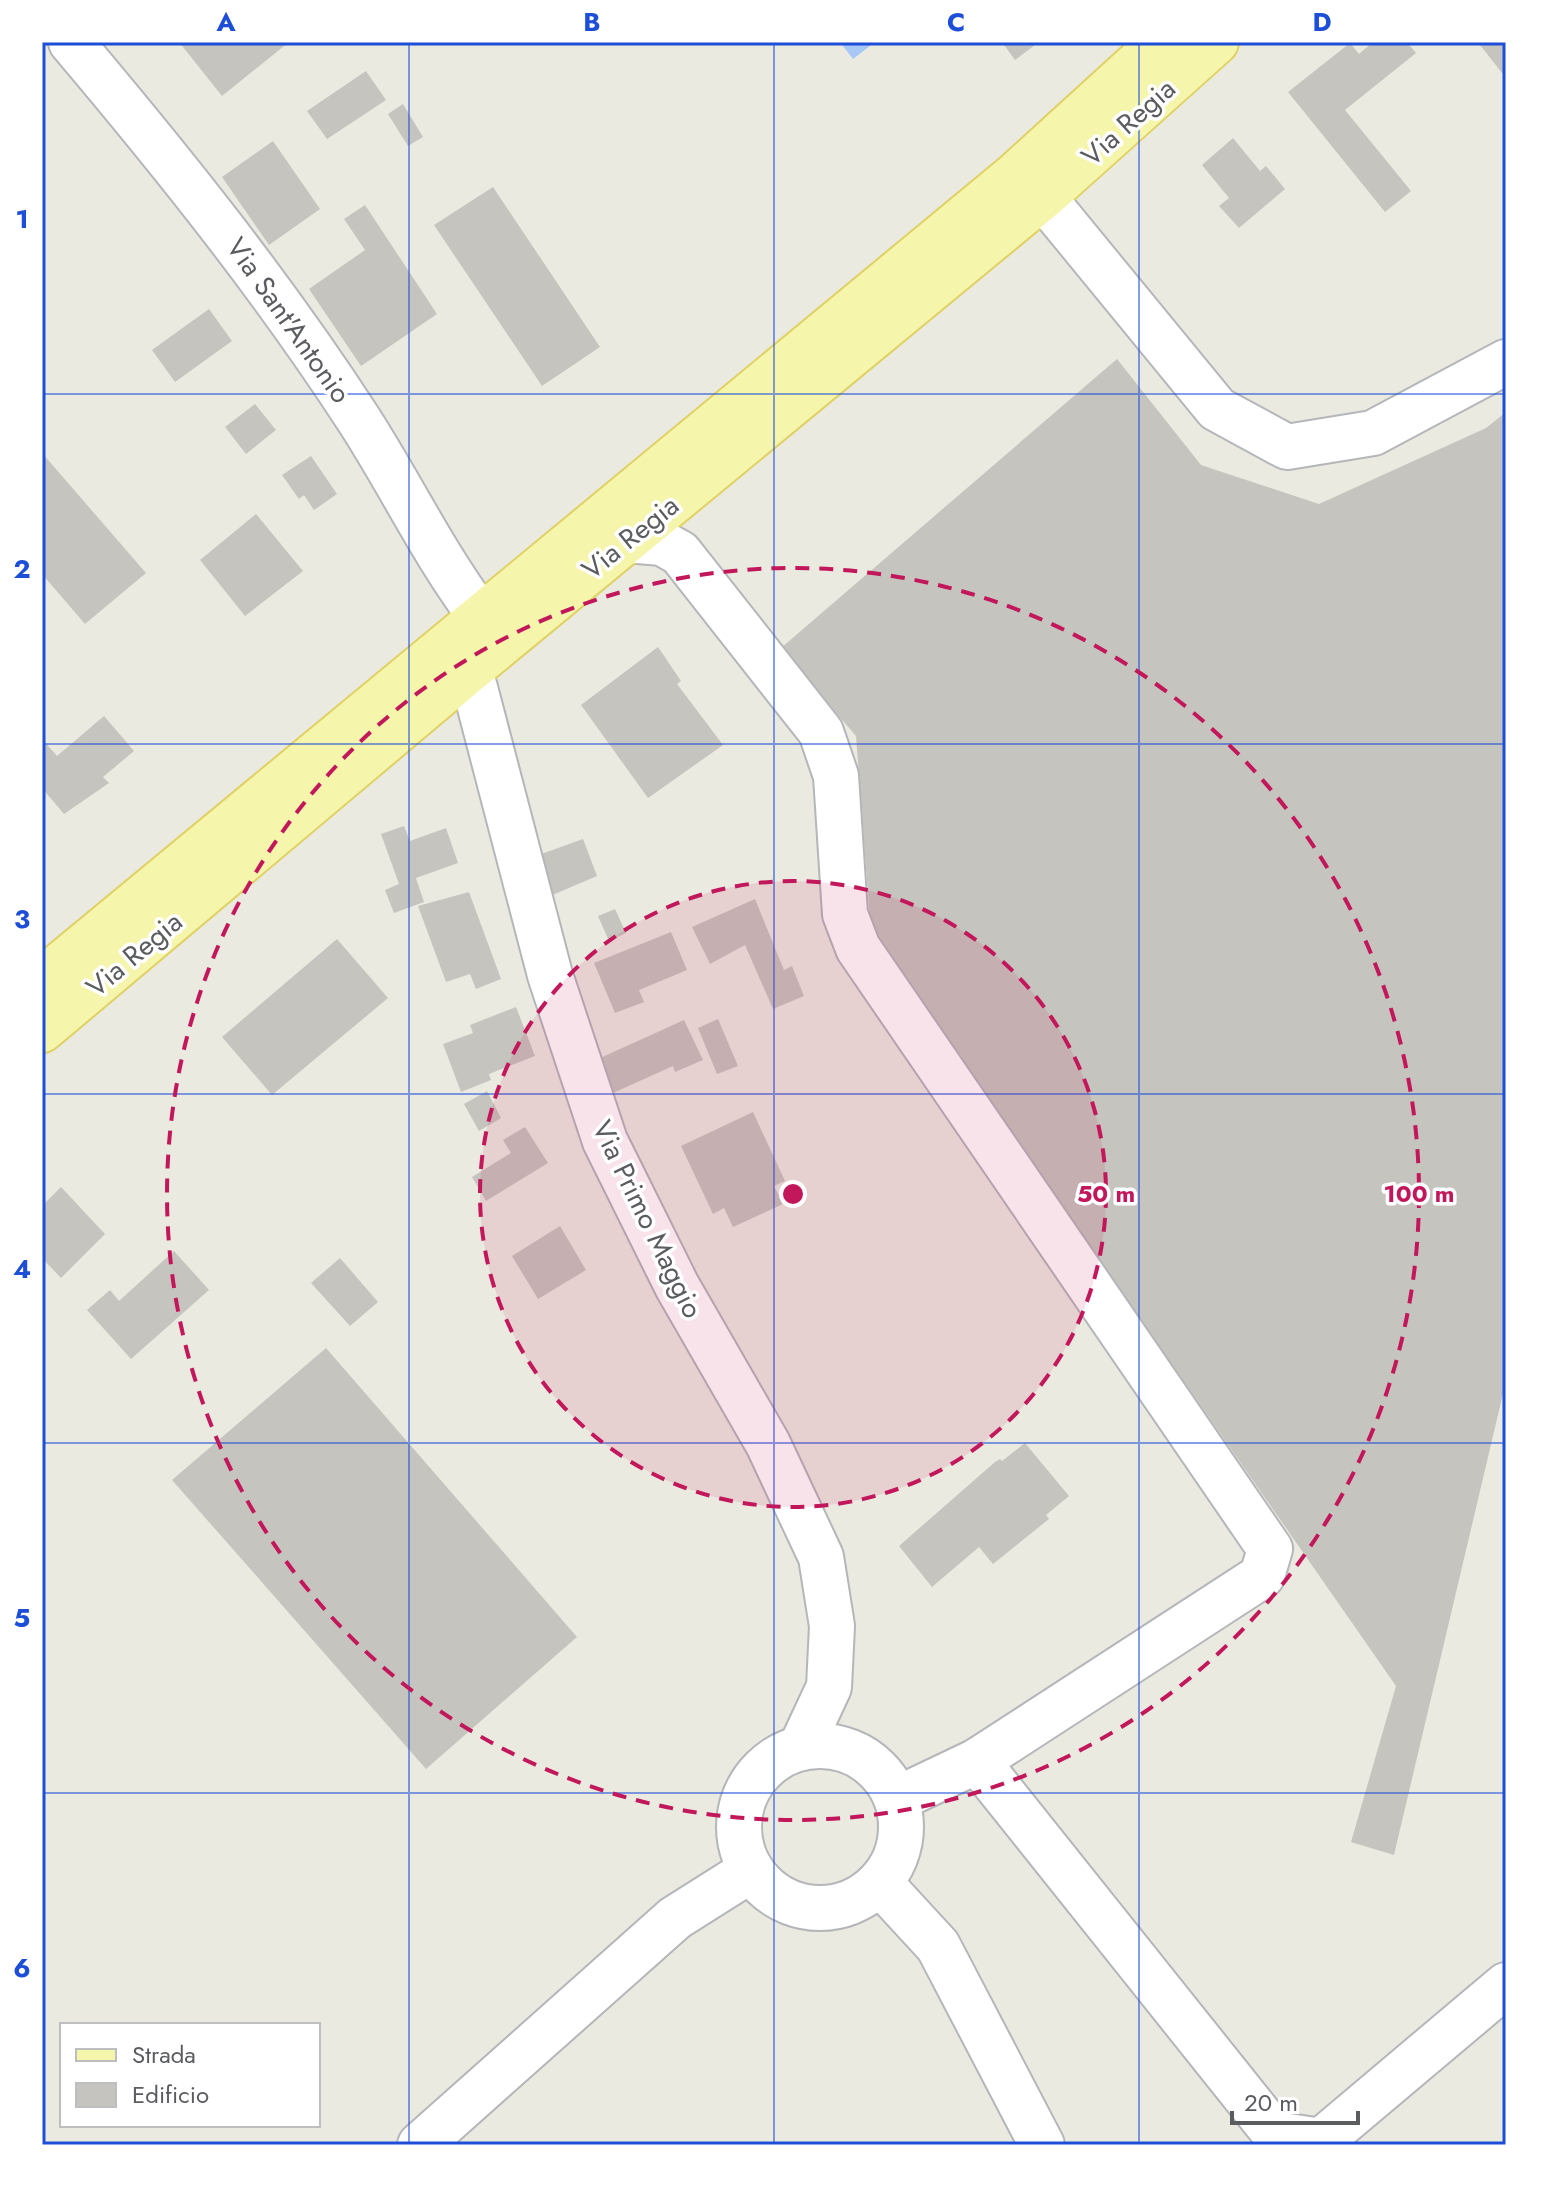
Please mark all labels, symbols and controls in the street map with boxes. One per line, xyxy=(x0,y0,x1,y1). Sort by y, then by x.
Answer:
text: A xyxy=(215,3,236,41)
text: B xyxy=(583,3,601,41)
text: C xyxy=(947,3,965,41)
text: D xyxy=(1312,3,1332,41)
street label: Via Regia xyxy=(1072,69,1185,176)
text: 1 xyxy=(15,200,29,238)
street label: Via Sant'Antonio xyxy=(216,229,361,412)
street label: Via Regia xyxy=(573,485,688,589)
text: 2 xyxy=(13,550,31,588)
text: 3 xyxy=(14,900,30,938)
street label: Via Regia xyxy=(77,902,191,1007)
street label: Via Primo Maggio xyxy=(582,1113,713,1325)
text: 50 m xyxy=(1077,1176,1135,1211)
text: 100 m xyxy=(1384,1176,1454,1211)
centre of rings xyxy=(779,1180,807,1208)
text: 4 xyxy=(13,1250,31,1288)
text: 5 xyxy=(14,1599,30,1637)
text: 6 xyxy=(13,1949,31,1987)
legend xyxy=(60,2023,320,2127)
text: Strada xyxy=(132,2037,196,2072)
scale bar xyxy=(1232,2075,1358,2125)
text: Edificio xyxy=(132,2077,209,2112)
text: 20 m xyxy=(1244,2085,1298,2120)

